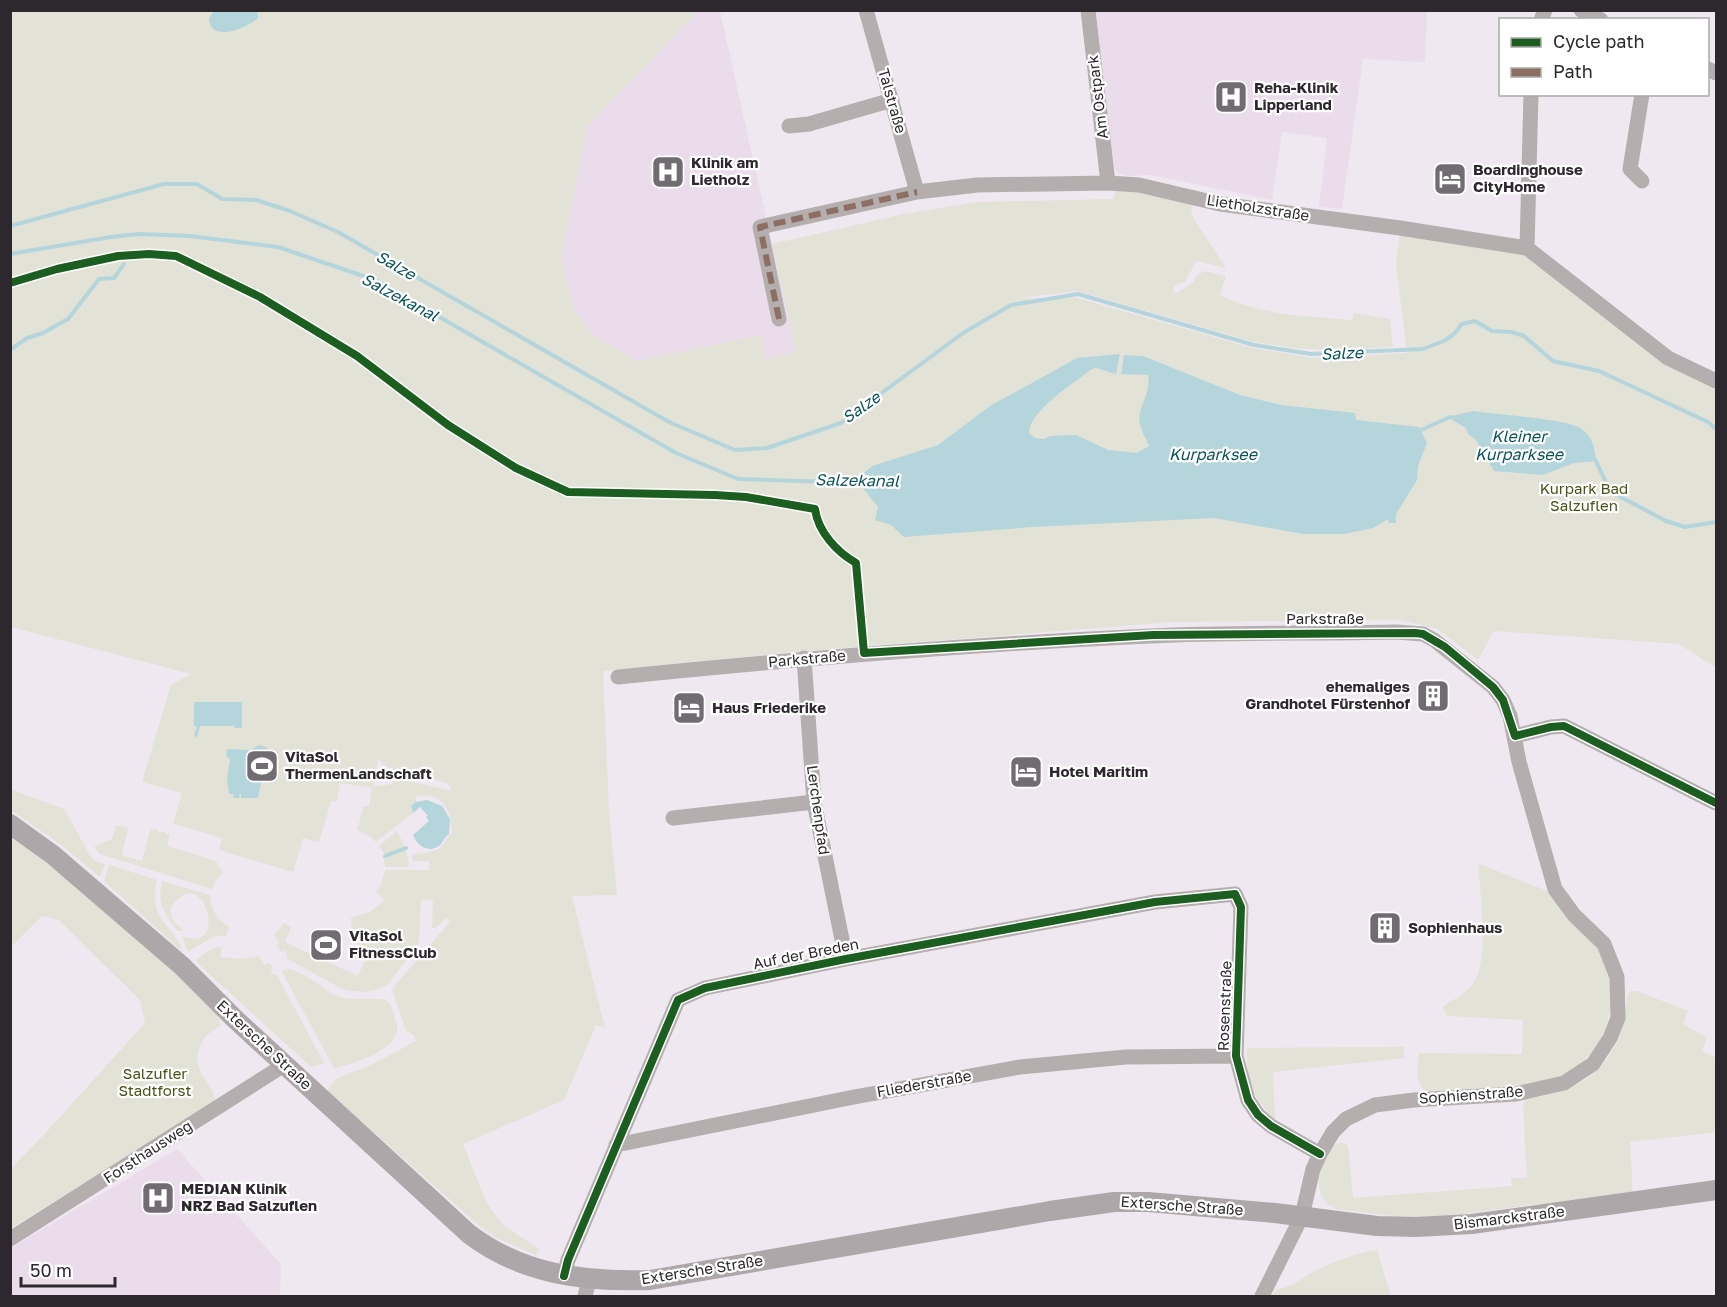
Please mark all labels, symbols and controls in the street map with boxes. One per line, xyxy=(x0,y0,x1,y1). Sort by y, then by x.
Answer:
legend xyxy=(1499,18,1709,96)
text: Cycle path xyxy=(1553,30,1645,52)
street label: Am Ostpark xyxy=(1083,54,1111,140)
text: Path xyxy=(1553,60,1593,82)
street label: Talstraße xyxy=(875,66,911,136)
place label: Reha-Klinik Lipperland xyxy=(1254,78,1339,113)
hospital icon: Reha-Klinik Lipperland xyxy=(1213,79,1249,115)
place label: Klinik am Lietholz xyxy=(691,153,758,188)
hospital icon: Klinik am Lietholz xyxy=(650,154,686,190)
place label: Boardinghouse CityHome xyxy=(1473,160,1583,195)
hotel icon: Boardinghouse CityHome xyxy=(1432,161,1468,197)
street label: Lietholzstraße xyxy=(1206,190,1311,224)
water label: Salze xyxy=(373,246,421,285)
water label: Salzekanal xyxy=(358,268,443,326)
water label: Salze xyxy=(1320,342,1365,364)
water label: Salze xyxy=(838,386,885,427)
water label: Kleiner Kurparksee xyxy=(1475,426,1565,464)
water label: Kurparksee xyxy=(1169,444,1259,464)
water label: Salzekanal xyxy=(815,469,900,491)
park label: Kurpark Bad Salzuflen xyxy=(1540,479,1628,514)
street label: Parkstraße xyxy=(1286,609,1364,627)
street label: Parkstraße xyxy=(767,646,847,670)
place label: ehemaliges Grandhotel Fürstenhof xyxy=(1245,677,1411,712)
building icon: ehemaliges Grandhotel Fürstenhof xyxy=(1415,678,1451,714)
hotel icon: Haus Friederike xyxy=(671,690,707,726)
place label: Haus Friederike xyxy=(712,698,826,716)
place label: VitaSol ThermenLandschaft xyxy=(285,747,432,782)
sports icon: VitaSol ThermenLandschaft xyxy=(244,748,280,784)
hotel icon: Hotel Maritim xyxy=(1008,754,1044,790)
place label: Hotel Maritim xyxy=(1049,762,1148,780)
street label: Lerchenpfad xyxy=(804,764,834,856)
building icon: Sophienhaus xyxy=(1367,910,1403,946)
place label: Sophienhaus xyxy=(1408,918,1503,936)
place label: VitaSol FitnessClub xyxy=(349,926,437,961)
sports icon: VitaSol FitnessClub xyxy=(308,927,344,963)
street label: Auf der Breden xyxy=(751,934,860,972)
street label: Rosenstraße xyxy=(1213,960,1235,1051)
street label: Extersche Straße xyxy=(214,996,316,1093)
park label: Salzufler Stadtforst xyxy=(118,1064,192,1099)
street label: Fliederstraße xyxy=(875,1066,973,1100)
street label: Sophienstraße xyxy=(1418,1081,1524,1107)
street label: Forsthausweg xyxy=(100,1116,195,1187)
place label: MEDIAN Klinik NRZ Bad Salzuflen xyxy=(181,1179,317,1214)
hospital icon: MEDIAN Klinik NRZ Bad Salzuflen xyxy=(140,1180,176,1216)
street label: Extersche Straße xyxy=(1120,1192,1244,1218)
street label: Bismarckstraße xyxy=(1452,1201,1566,1233)
scale bar xyxy=(21,1250,116,1288)
street label: Extersche Straße xyxy=(640,1250,764,1288)
text: 50 m xyxy=(30,1259,72,1281)

